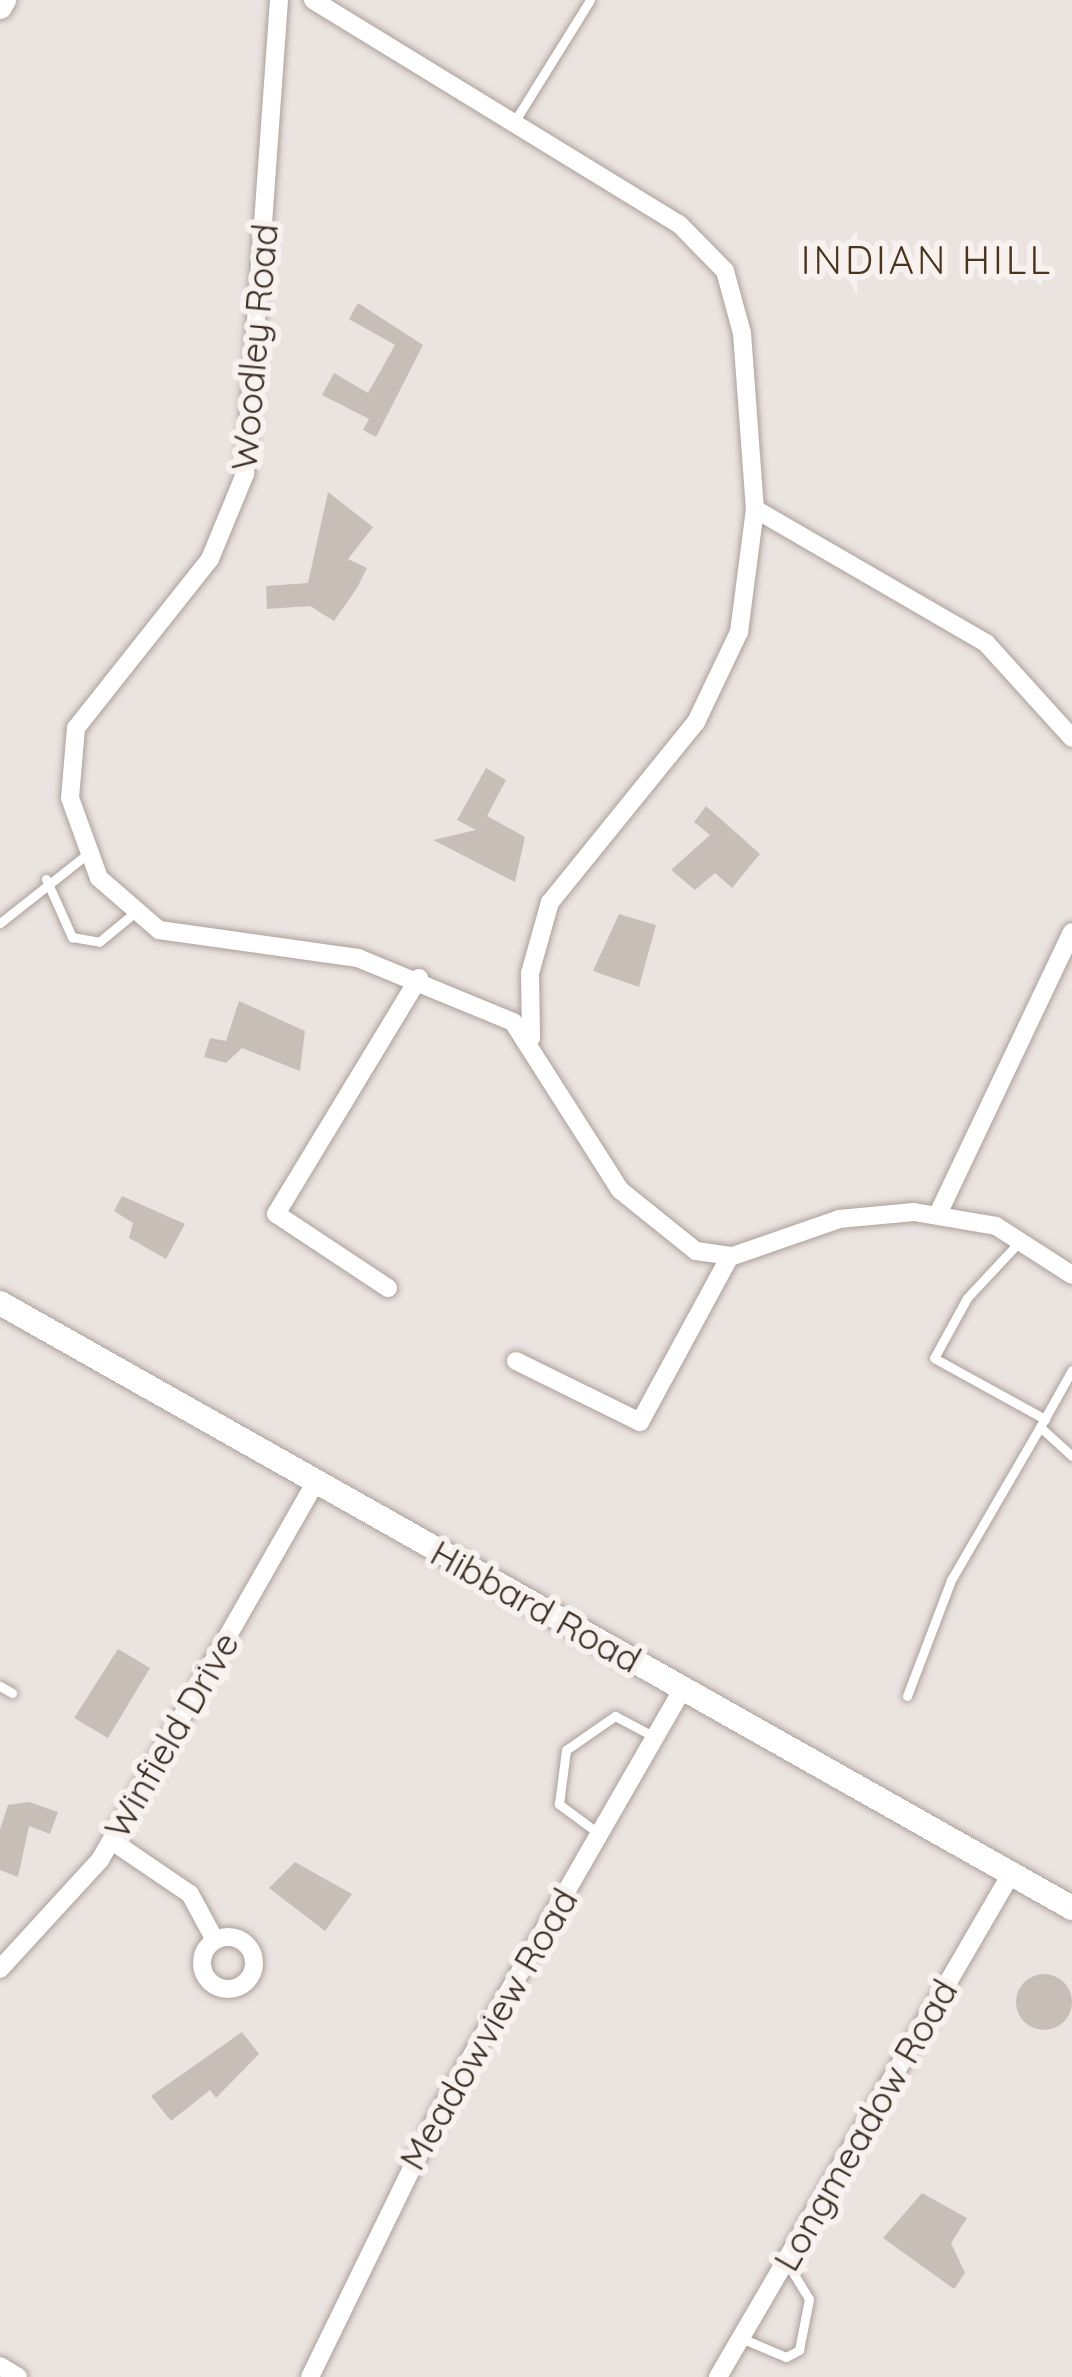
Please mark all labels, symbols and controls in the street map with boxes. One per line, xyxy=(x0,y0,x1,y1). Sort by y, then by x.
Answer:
street label: Woodley Road xyxy=(222,222,286,472)
district label: INDIAN HILL xyxy=(801,237,1053,283)
street label: Hibbard Road xyxy=(424,1531,648,1681)
street label: Winfield Drive xyxy=(95,1624,247,1846)
street label: Meadowview Road xyxy=(390,1881,586,2177)
street label: Longmeadow Road xyxy=(764,1972,966,2278)

